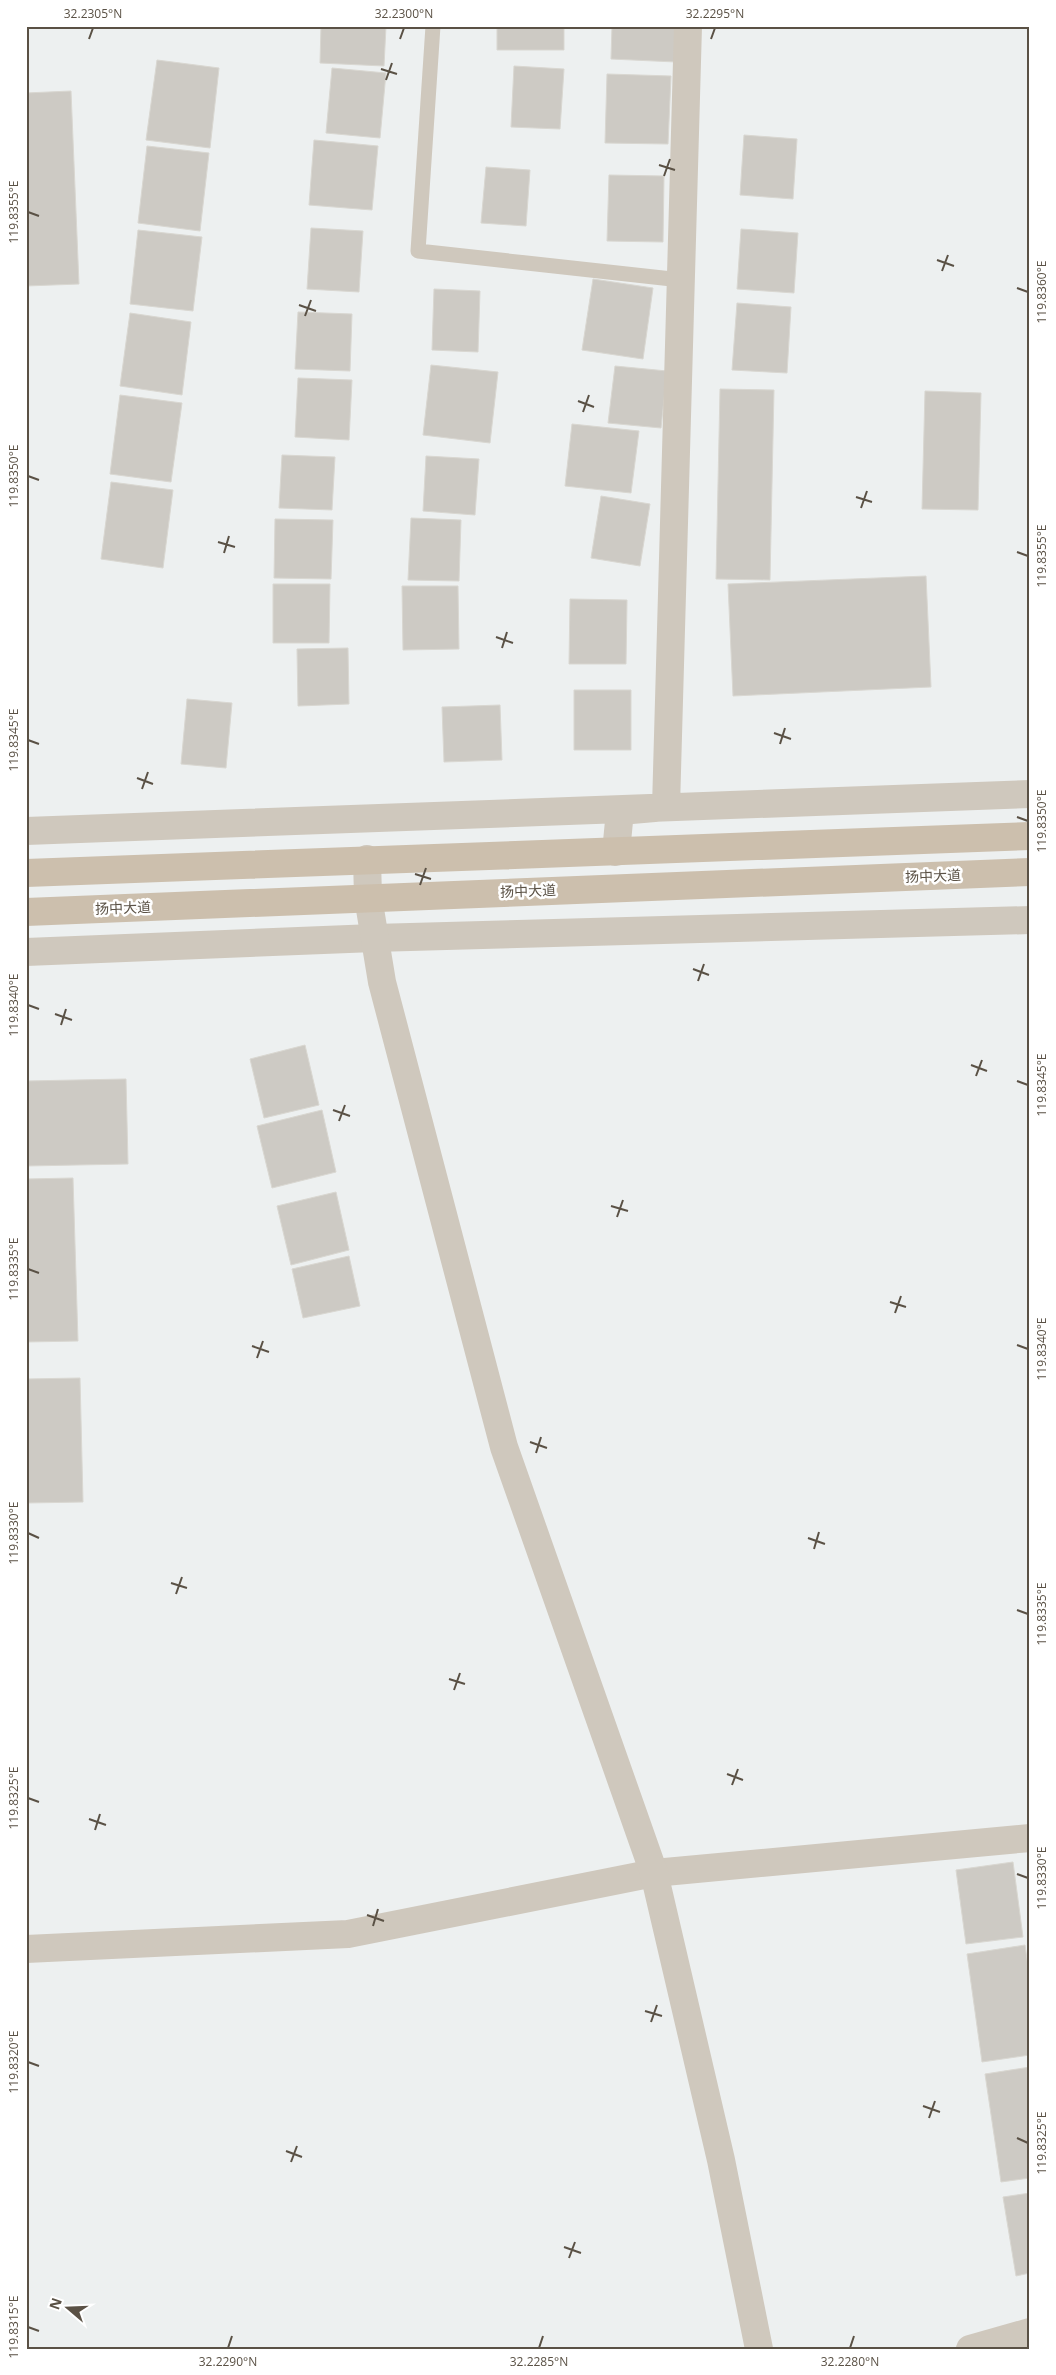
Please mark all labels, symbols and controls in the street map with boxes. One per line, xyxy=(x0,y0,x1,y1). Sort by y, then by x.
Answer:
text: 32.2305°N xyxy=(64,5,122,22)
text: 32.2300°N xyxy=(375,5,433,22)
text: 32.2295°N xyxy=(686,5,744,22)
text: 119.8355°E xyxy=(5,181,22,244)
text: 119.8360°E xyxy=(1033,261,1050,324)
text: 119.8350°E xyxy=(5,445,22,508)
text: 119.8355°E xyxy=(1033,525,1050,588)
text: 119.8345°E xyxy=(5,709,22,772)
text: 119.8350°E xyxy=(1033,790,1050,853)
street label: 扬中大道 xyxy=(905,865,961,886)
street label: 扬中大道 xyxy=(500,880,556,901)
street label: 扬中大道 xyxy=(95,897,151,918)
text: 119.8340°E xyxy=(5,974,22,1037)
text: 119.8345°E xyxy=(1033,1054,1050,1117)
text: 119.8335°E xyxy=(5,1238,22,1301)
text: 119.8340°E xyxy=(1033,1318,1050,1381)
text: 119.8330°E xyxy=(5,1502,22,1565)
text: 119.8335°E xyxy=(1033,1583,1050,1646)
text: 119.8325°E xyxy=(5,1767,22,1830)
text: 119.8330°E xyxy=(1033,1847,1050,1910)
text: 119.8320°E xyxy=(5,2031,22,2094)
text: 119.8325°E xyxy=(1033,2112,1050,2175)
north arrow xyxy=(42,2282,92,2332)
text: N xyxy=(44,2295,66,2312)
text: 119.8315°E xyxy=(5,2296,22,2359)
text: 32.2290°N xyxy=(199,2353,257,2370)
text: 32.2285°N xyxy=(510,2353,568,2370)
text: 32.2280°N xyxy=(821,2353,879,2370)

